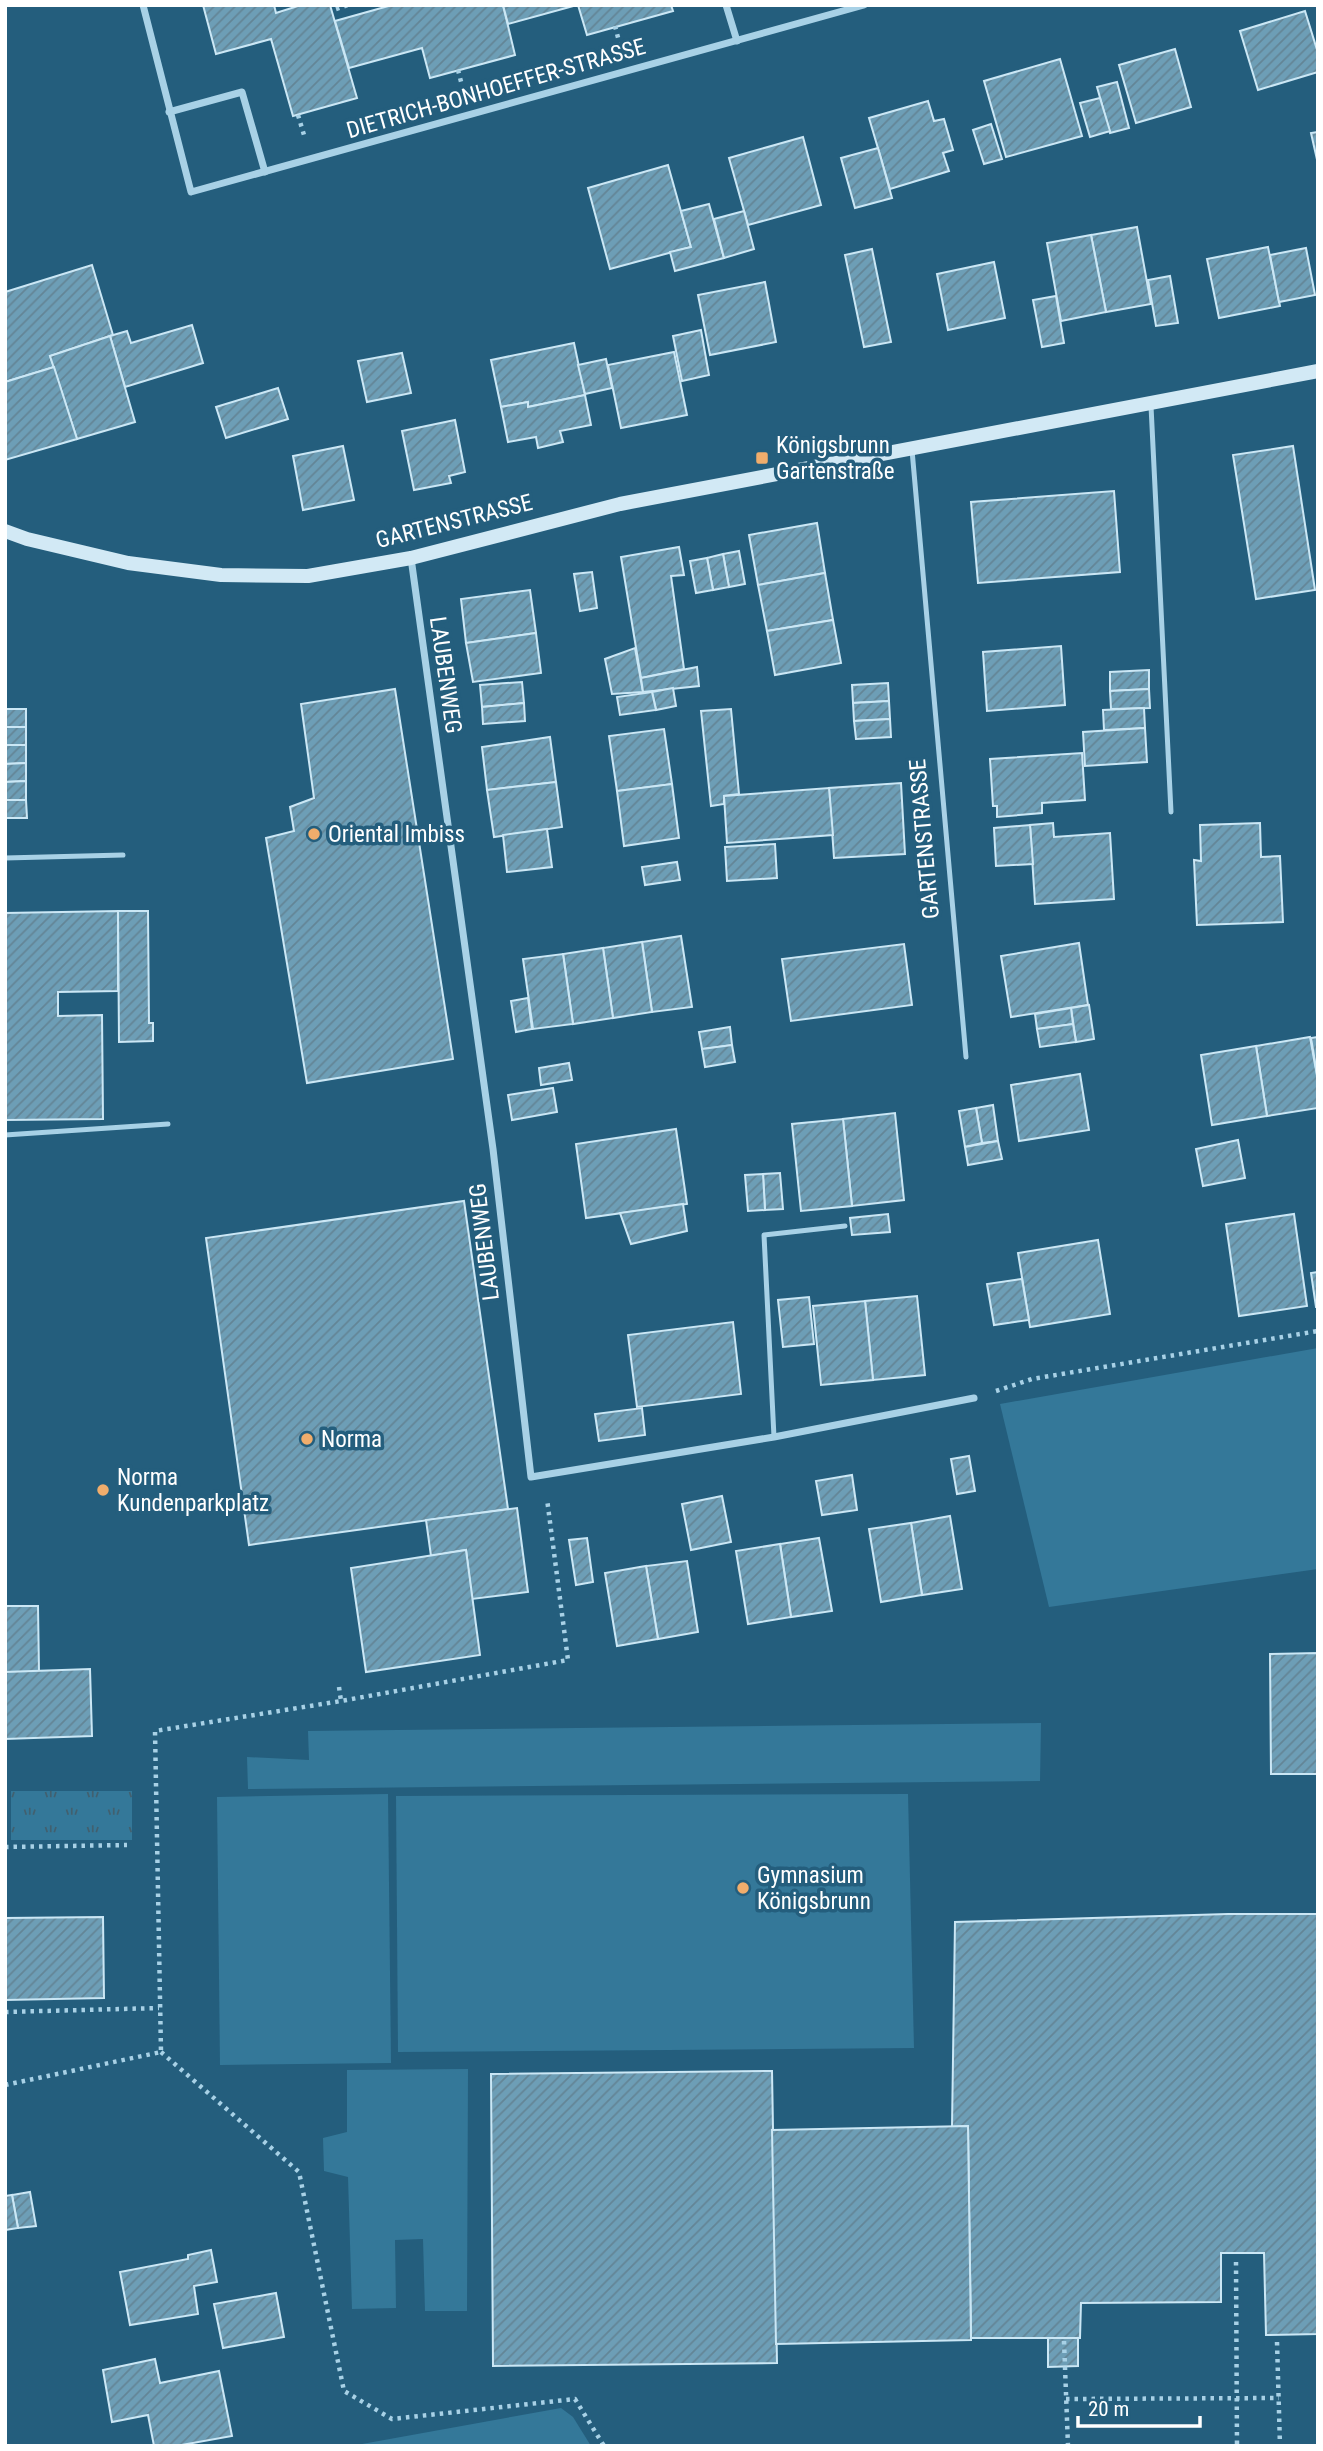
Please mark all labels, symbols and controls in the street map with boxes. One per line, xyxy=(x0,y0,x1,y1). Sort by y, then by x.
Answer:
street label: DIETRICH-BONHOEFFER-STRASSE xyxy=(344,33,649,144)
place label: Königsbrunn Gartenstraße xyxy=(776,432,895,485)
marker: Königsbrunn Gartenstraße xyxy=(754,450,770,466)
street label: GARTENSTRASSE xyxy=(373,489,535,554)
street label: LAUBENWEG xyxy=(424,615,467,735)
street label: GARTENSTRASSE xyxy=(904,758,945,920)
place label: Oriental Imbiss xyxy=(328,821,465,848)
marker: Oriental Imbiss xyxy=(306,826,322,842)
street label: LAUBENWEG xyxy=(464,1182,505,1302)
place label: Norma xyxy=(321,1426,382,1453)
marker: Norma xyxy=(299,1431,315,1447)
place label: Norma Kundenparkplatz xyxy=(117,1464,269,1517)
marker: Norma Kundenparkplatz xyxy=(95,1482,111,1498)
place label: Gymnasium Königsbrunn xyxy=(757,1862,871,1915)
marker: Gymnasium Königsbrunn xyxy=(735,1880,751,1896)
scale bar xyxy=(1078,2384,1200,2428)
text: 20 m xyxy=(1088,2397,1129,2421)

